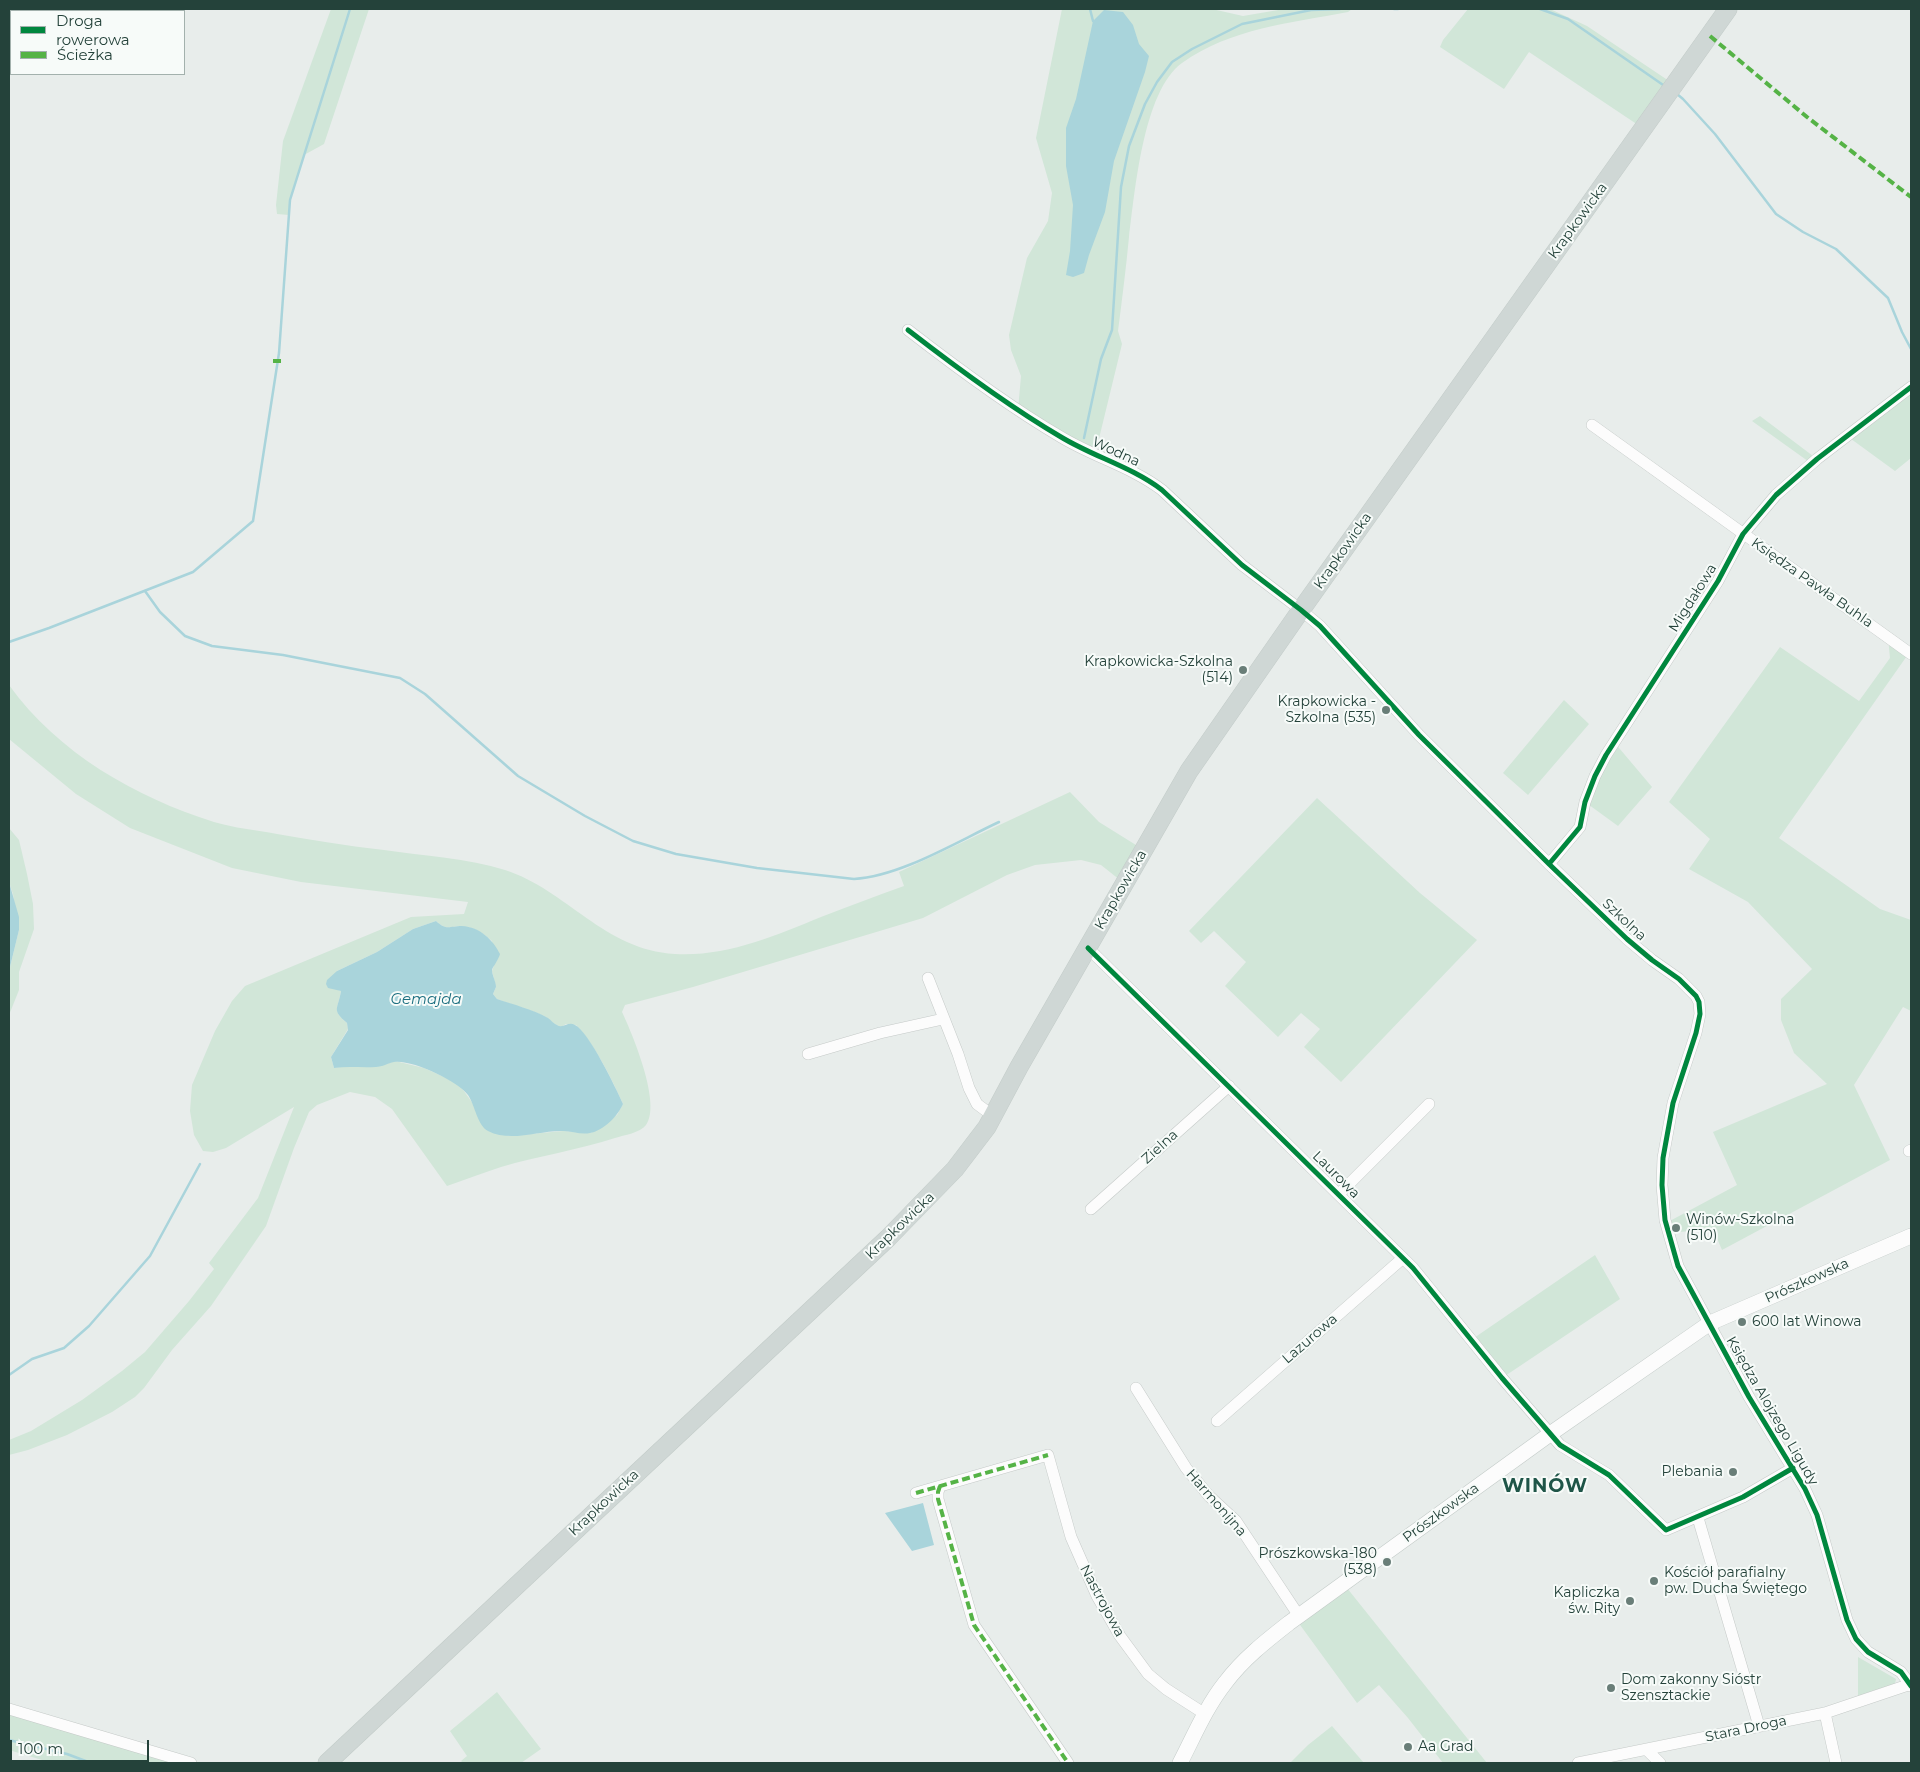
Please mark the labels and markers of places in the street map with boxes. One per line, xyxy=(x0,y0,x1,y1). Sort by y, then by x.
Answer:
place label: Krapkowicka-Szkolna (514) xyxy=(1084,654,1233,686)
marker: Krapkowicka-Szkolna (514) xyxy=(1237,664,1249,676)
place label: Krapkowicka - Szkolna (535) xyxy=(1277,694,1376,726)
marker: Krapkowicka - Szkolna (535) xyxy=(1380,704,1392,716)
place label: Winów-Szkolna (510) xyxy=(1686,1212,1794,1244)
marker: Winów-Szkolna (510) xyxy=(1670,1222,1682,1234)
place label: 600 lat Winowa xyxy=(1752,1314,1862,1330)
marker: 600 lat Winowa xyxy=(1736,1316,1748,1328)
place label: Plebania xyxy=(1662,1464,1723,1480)
marker: Plebania xyxy=(1727,1466,1739,1478)
place label: Prószkowska-180 (538) xyxy=(1259,1546,1377,1578)
marker: Prószkowska-180 (538) xyxy=(1381,1556,1393,1568)
place label: Kościół parafialny pw. Ducha Świętego xyxy=(1664,1565,1807,1598)
marker: Kościół parafialny pw. Ducha Świętego xyxy=(1648,1575,1660,1587)
place label: Kapliczka św. Rity xyxy=(1554,1585,1620,1618)
marker: Kapliczka św. Rity xyxy=(1624,1595,1636,1607)
place label: Dom zakonny Sióstr Szensztackie xyxy=(1621,1672,1761,1704)
marker: Dom zakonny Sióstr Szensztackie xyxy=(1605,1682,1617,1694)
place label: Aa Grad xyxy=(1418,1739,1474,1755)
marker: Aa Grad xyxy=(1402,1741,1414,1753)

